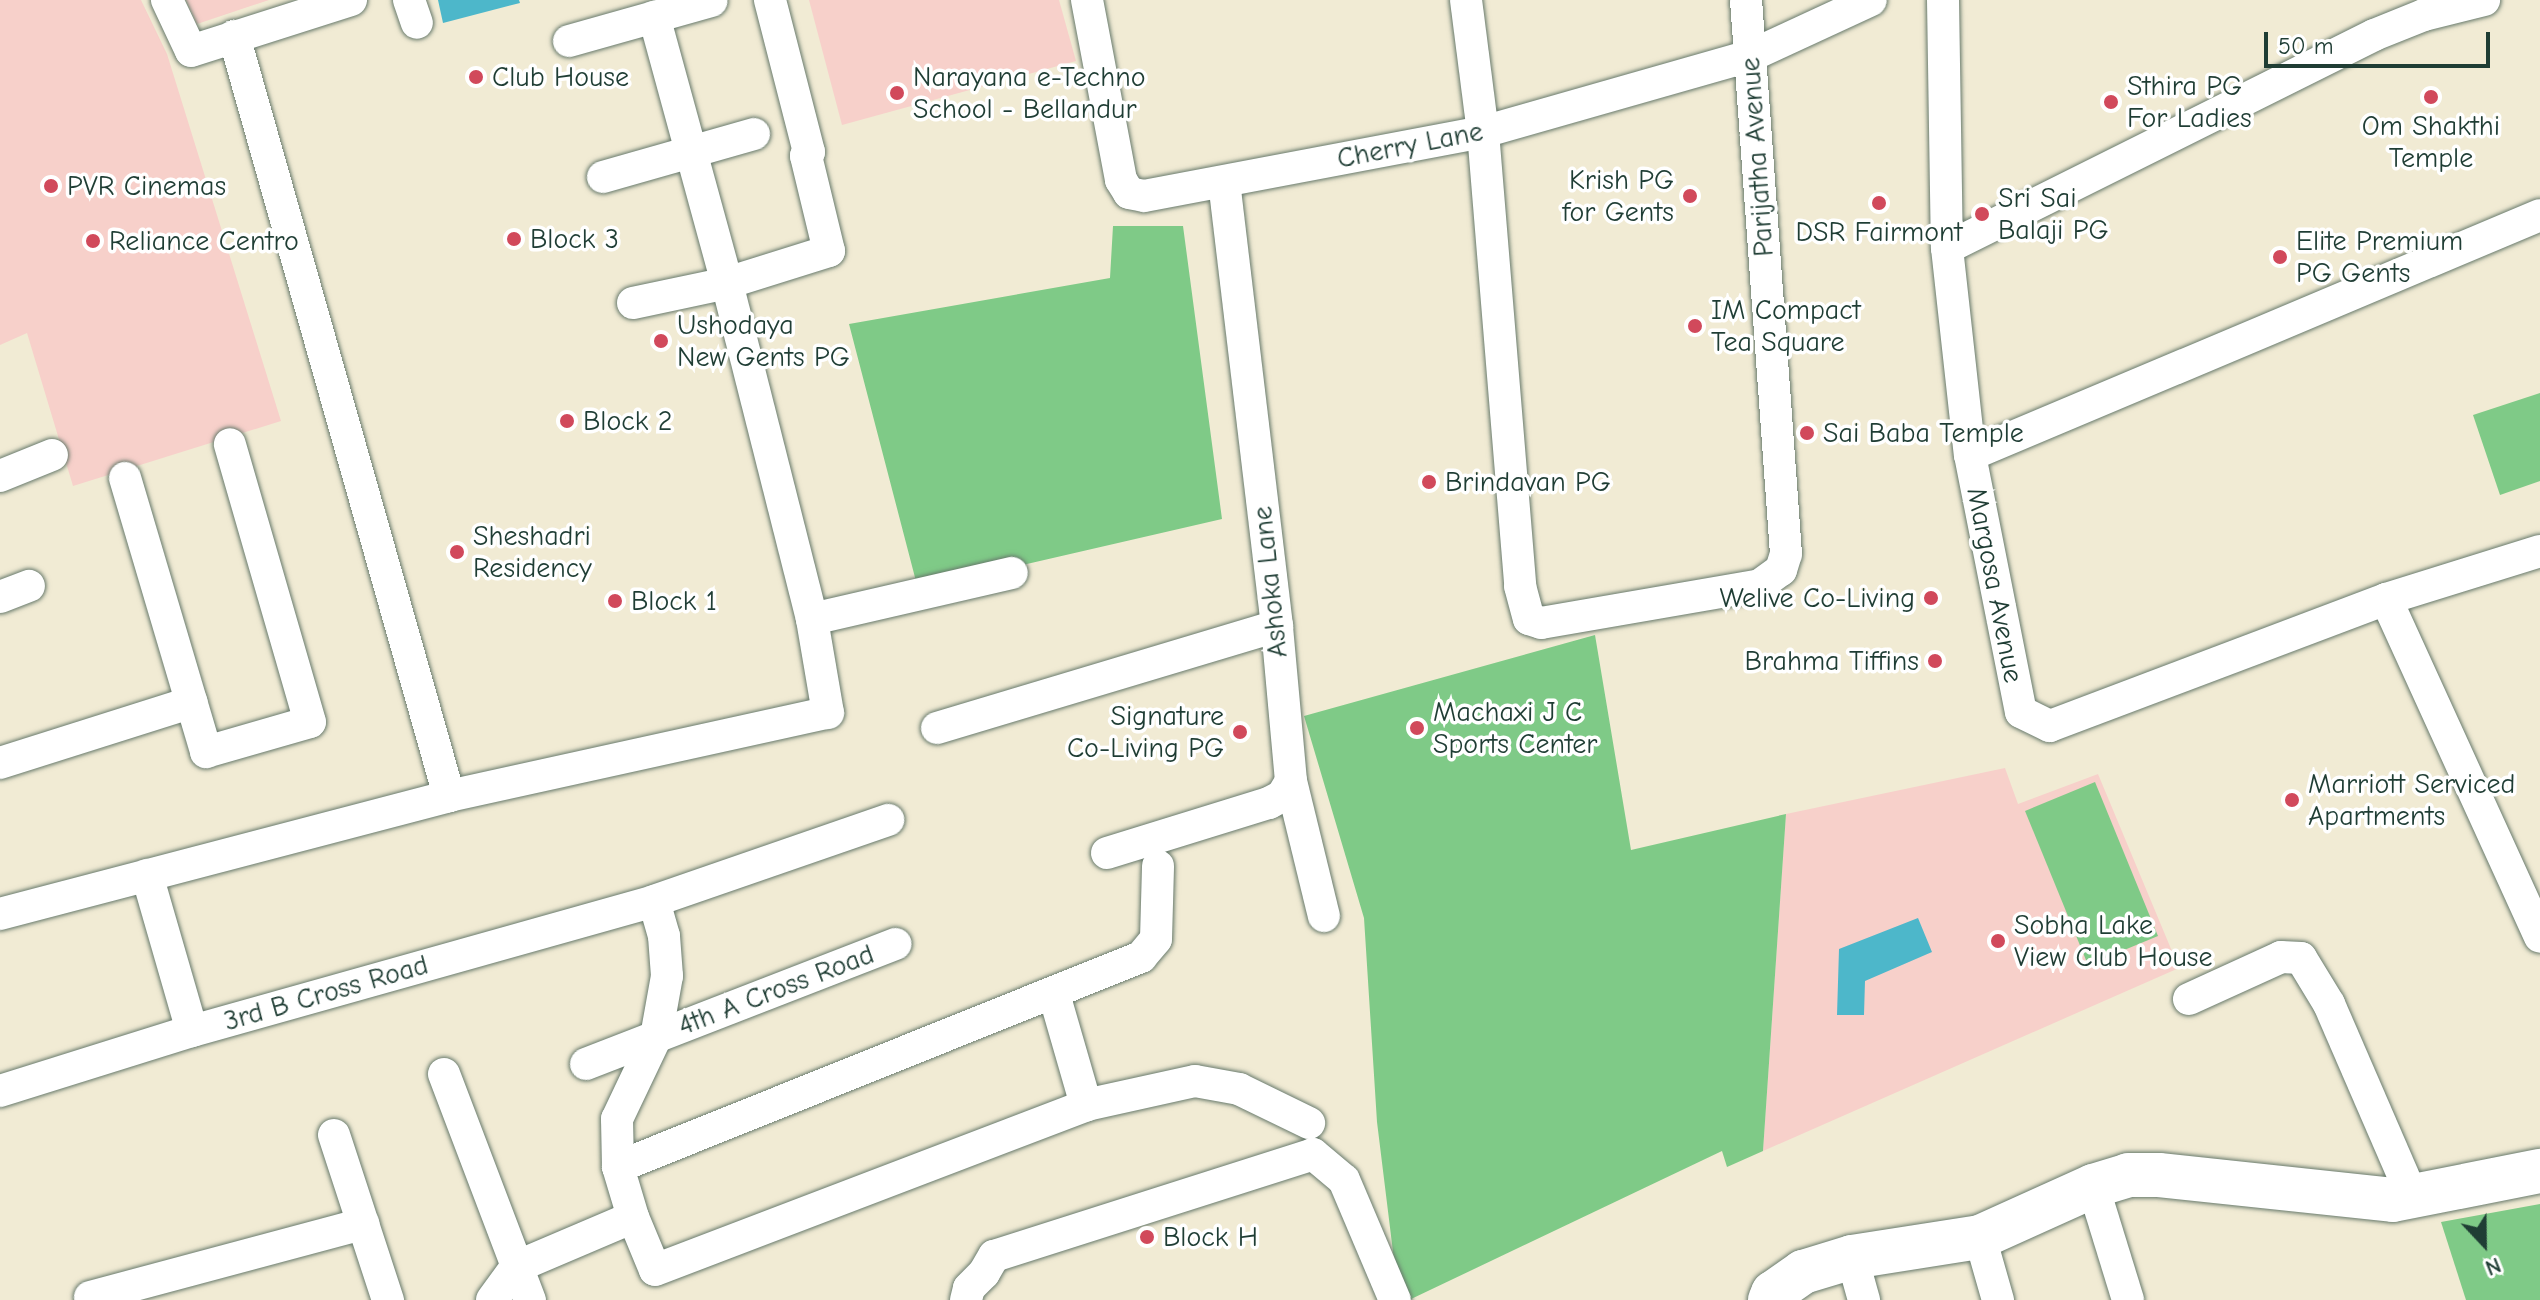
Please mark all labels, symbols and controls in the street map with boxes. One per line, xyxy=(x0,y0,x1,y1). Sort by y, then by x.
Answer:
scale bar xyxy=(2268,16,2494,66)
text: 50 m xyxy=(2278,32,2334,60)
street label: Parijatha Avenue xyxy=(1733,56,1781,258)
place label: Club House xyxy=(492,60,629,94)
place label: Narayana e-Techno School - Bellandur xyxy=(913,60,1146,126)
marker: Club House xyxy=(467,68,485,86)
place label: Sthira PG For Ladies xyxy=(2127,69,2252,135)
marker: Narayana e-Techno School - Bellandur xyxy=(888,84,906,102)
marker: Om Shakthi Temple xyxy=(2422,88,2440,106)
marker: Sthira PG For Ladies xyxy=(2102,93,2120,111)
place label: Om Shakthi Temple xyxy=(2362,109,2500,175)
street label: Cherry Lane xyxy=(1334,114,1486,176)
place label: Krish PG for Gents xyxy=(1562,163,1674,229)
place label: PVR Cinemas xyxy=(67,169,226,203)
marker: PVR Cinemas xyxy=(42,177,60,195)
place label: Sri Sai Balaji PG xyxy=(1998,181,2108,247)
marker: Krish PG for Gents xyxy=(1681,187,1699,205)
marker: DSR Fairmont xyxy=(1870,194,1888,212)
marker: Sri Sai Balaji PG xyxy=(1973,205,1991,223)
place label: DSR Fairmont xyxy=(1795,215,1963,249)
place label: Block 3 xyxy=(530,222,619,256)
place label: Reliance Centro xyxy=(109,224,299,258)
place label: Elite Premium PG Gents xyxy=(2296,224,2463,290)
marker: Block 3 xyxy=(505,230,523,248)
marker: Reliance Centro xyxy=(84,232,102,250)
marker: Elite Premium PG Gents xyxy=(2271,248,2289,266)
place label: IM Compact Tea Square xyxy=(1711,293,1861,359)
place label: Ushodaya New Gents PG xyxy=(677,308,850,374)
marker: IM Compact Tea Square xyxy=(1686,317,1704,335)
marker: Ushodaya New Gents PG xyxy=(652,332,670,350)
place label: Block 2 xyxy=(583,404,672,438)
marker: Block 2 xyxy=(558,412,576,430)
place label: Sai Baba Temple xyxy=(1823,416,2024,450)
marker: Sai Baba Temple xyxy=(1798,424,1816,442)
place label: Brindavan PG xyxy=(1445,465,1611,499)
marker: Brindavan PG xyxy=(1420,473,1438,491)
street label: Margosa Avenue xyxy=(1960,484,2030,686)
street label: Ashoka Lane xyxy=(1245,505,1295,659)
place label: Sheshadri Residency xyxy=(473,519,592,585)
marker: Sheshadri Residency xyxy=(448,543,466,561)
place label: Welive Co-Living xyxy=(1720,581,1915,615)
place label: Block 1 xyxy=(631,584,717,618)
marker: Welive Co-Living xyxy=(1922,589,1940,607)
marker: Block 1 xyxy=(606,592,624,610)
place label: Brahma Tiffins xyxy=(1745,644,1919,678)
marker: Brahma Tiffins xyxy=(1926,652,1944,670)
place label: Machaxi J C Sports Center xyxy=(1433,695,1597,761)
place label: Signature Co-Living PG xyxy=(1067,699,1224,765)
marker: Machaxi J C Sports Center xyxy=(1408,719,1426,737)
marker: Signature Co-Living PG xyxy=(1231,723,1249,741)
place label: Marriott Serviced Apartments xyxy=(2308,767,2515,833)
marker: Marriott Serviced Apartments xyxy=(2283,791,2301,809)
place label: Sobha Lake View Club House xyxy=(2014,908,2212,974)
marker: Sobha Lake View Club House xyxy=(1989,932,2007,950)
street label: 4th A Cross Road xyxy=(673,937,879,1043)
street label: 3rd B Cross Road xyxy=(220,948,432,1038)
north arrow xyxy=(2444,1204,2524,1284)
place label: Block H xyxy=(1163,1220,1258,1254)
marker: Block H xyxy=(1138,1228,1156,1246)
text: N xyxy=(2481,1252,2505,1281)

